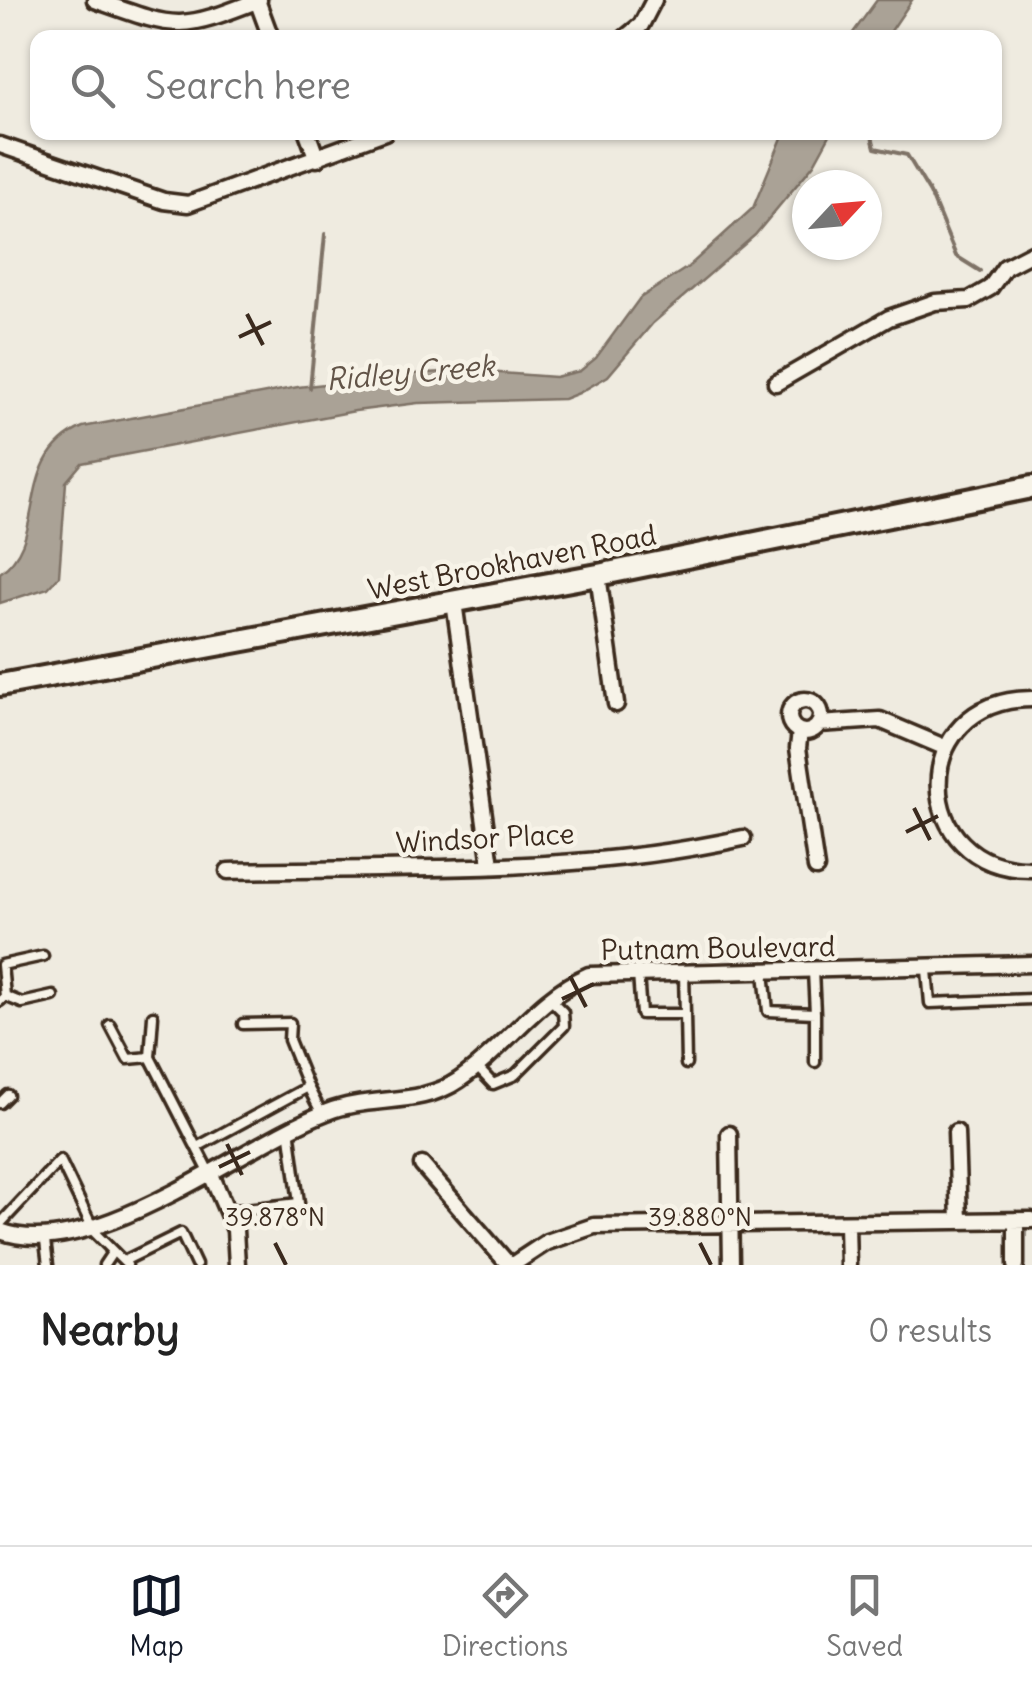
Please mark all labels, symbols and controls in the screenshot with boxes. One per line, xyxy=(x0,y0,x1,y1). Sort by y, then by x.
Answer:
search box xyxy=(30,30,1002,140)
icon: search xyxy=(65,58,120,113)
text: Search here xyxy=(145,62,351,109)
north arrow xyxy=(792,170,882,260)
water label: Ridley Creek xyxy=(324,346,498,398)
street label: West Brookhaven Road xyxy=(365,516,659,608)
street label: Windsor Place xyxy=(395,815,575,861)
street label: Putnam Boulevard xyxy=(600,928,836,968)
text: 39.878°N xyxy=(225,1201,325,1233)
text: 39.880°N xyxy=(648,1201,752,1233)
text: Nearby xyxy=(40,1304,179,1356)
text: 0 results xyxy=(868,1310,992,1351)
tab: Map xyxy=(129,1568,184,1664)
tab: Directions xyxy=(442,1568,568,1664)
tab: Saved xyxy=(826,1568,903,1664)

